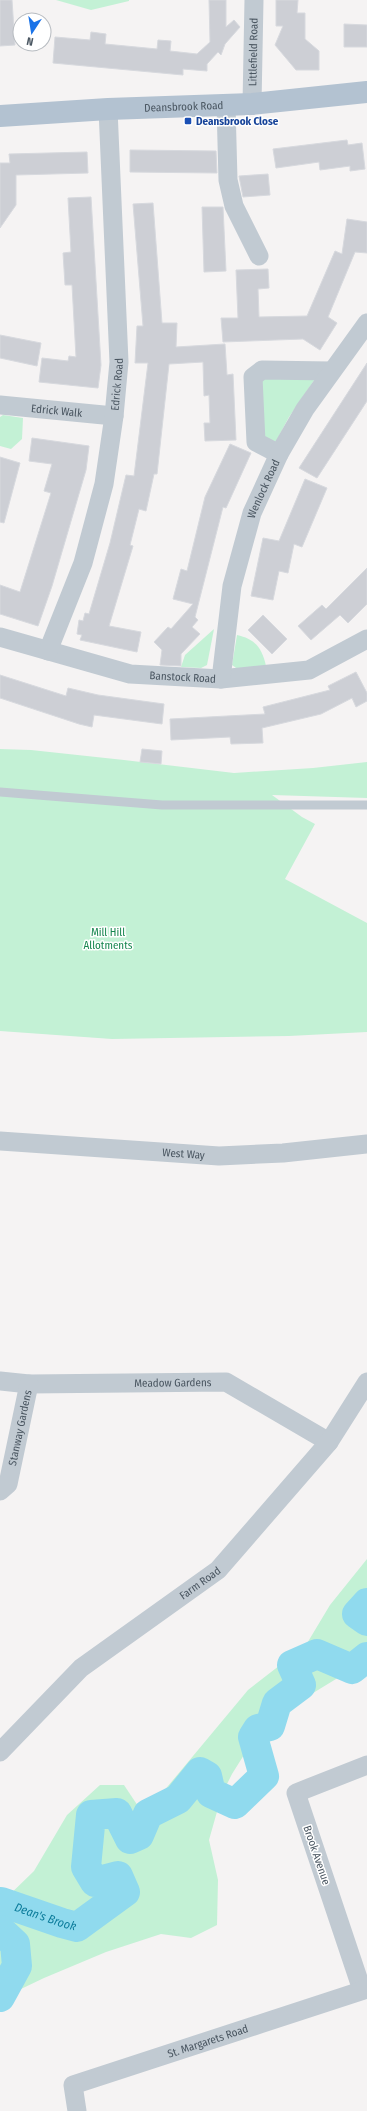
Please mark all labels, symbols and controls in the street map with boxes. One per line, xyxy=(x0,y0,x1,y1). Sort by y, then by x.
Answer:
north arrow xyxy=(12,12,52,52)
street label: Littlefield Road xyxy=(246,18,261,86)
text: N xyxy=(25,34,35,48)
street label: Deansbrook Road xyxy=(144,99,224,115)
place label: Deansbrook Close xyxy=(196,115,279,128)
marker: Deansbrook Close xyxy=(183,116,193,126)
street label: Edrick Road xyxy=(109,358,126,411)
street label: Edrick Walk xyxy=(31,402,84,420)
street label: Wenlock Road xyxy=(245,457,283,520)
street label: Banstock Road xyxy=(149,669,216,686)
park label: Mill Hill Allotments xyxy=(84,926,133,952)
street label: West Way xyxy=(162,1146,205,1162)
street label: Meadow Gardens xyxy=(134,1376,212,1390)
street label: Stanway Gardens xyxy=(6,1389,35,1467)
street label: Farm Road xyxy=(177,1564,223,1602)
street label: Brook Avenue xyxy=(300,1824,333,1887)
water label: Dean's Brook xyxy=(13,1900,78,1933)
street label: St. Margarets Road xyxy=(166,2022,250,2061)

